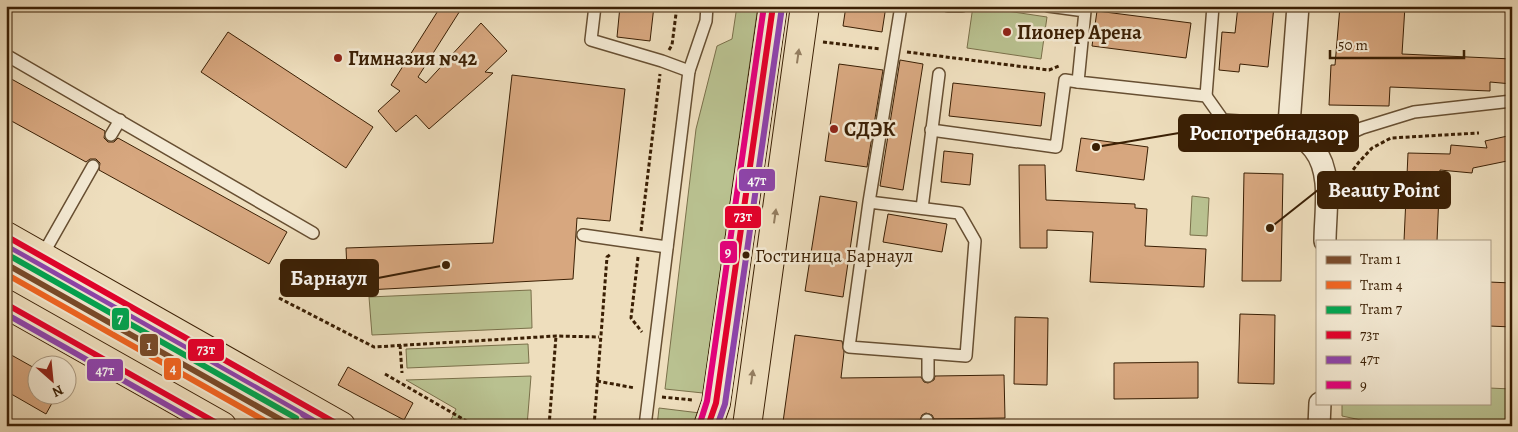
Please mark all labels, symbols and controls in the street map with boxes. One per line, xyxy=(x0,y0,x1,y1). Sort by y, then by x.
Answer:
place label: Пионер Арена xyxy=(1017,19,1142,46)
marker: Пионер Арена xyxy=(1001,26,1013,38)
scale bar xyxy=(1330,28,1464,60)
text: 50 m xyxy=(1338,35,1368,55)
place label: Гимназия №42 xyxy=(348,45,478,72)
one-way arrow xyxy=(795,47,803,63)
marker: Гимназия №42 xyxy=(332,52,344,64)
callout: Роспотребнадзор xyxy=(1179,115,1358,151)
place label: СДЭК xyxy=(844,116,896,143)
text: Роспотребнадзор xyxy=(1189,119,1349,147)
marker: СДЭК xyxy=(828,123,840,135)
line badge: 47т xyxy=(738,168,776,192)
text: 47т xyxy=(748,171,767,190)
callout: Beauty Point xyxy=(1318,172,1450,208)
text: Beauty Point xyxy=(1328,176,1440,204)
line badge: 73т xyxy=(724,205,762,229)
text: 73т xyxy=(734,207,753,226)
one-way arrow xyxy=(771,208,779,224)
line badge: 9 xyxy=(719,240,738,264)
legend xyxy=(1316,240,1490,404)
text: 9 xyxy=(725,243,732,262)
place label: Гостиница Барнаул xyxy=(755,243,913,269)
text: Tram 1 xyxy=(1360,249,1401,269)
marker: Гостиница Барнаул xyxy=(741,250,751,260)
callout: Барнаул xyxy=(281,260,378,296)
text: Барнаул xyxy=(290,264,368,292)
text: Tram 4 xyxy=(1360,275,1403,295)
text: Tram 7 xyxy=(1360,299,1403,319)
line badge: 7 xyxy=(111,307,130,331)
text: 7 xyxy=(117,309,123,328)
text: 73т xyxy=(1360,325,1380,345)
line badge: 1 xyxy=(139,333,159,357)
text: 1 xyxy=(146,336,152,355)
line badge: 73т xyxy=(187,338,225,362)
text: 73т xyxy=(197,340,216,359)
text: 47т xyxy=(1360,349,1380,369)
north arrow xyxy=(28,354,78,404)
line badge: 4 xyxy=(163,357,182,381)
line badge: 47т xyxy=(86,358,124,382)
text: 4 xyxy=(170,359,177,378)
text: 47т xyxy=(96,361,115,380)
one-way arrow xyxy=(748,369,756,385)
text: 9 xyxy=(1360,375,1367,395)
text: N xyxy=(49,380,67,402)

